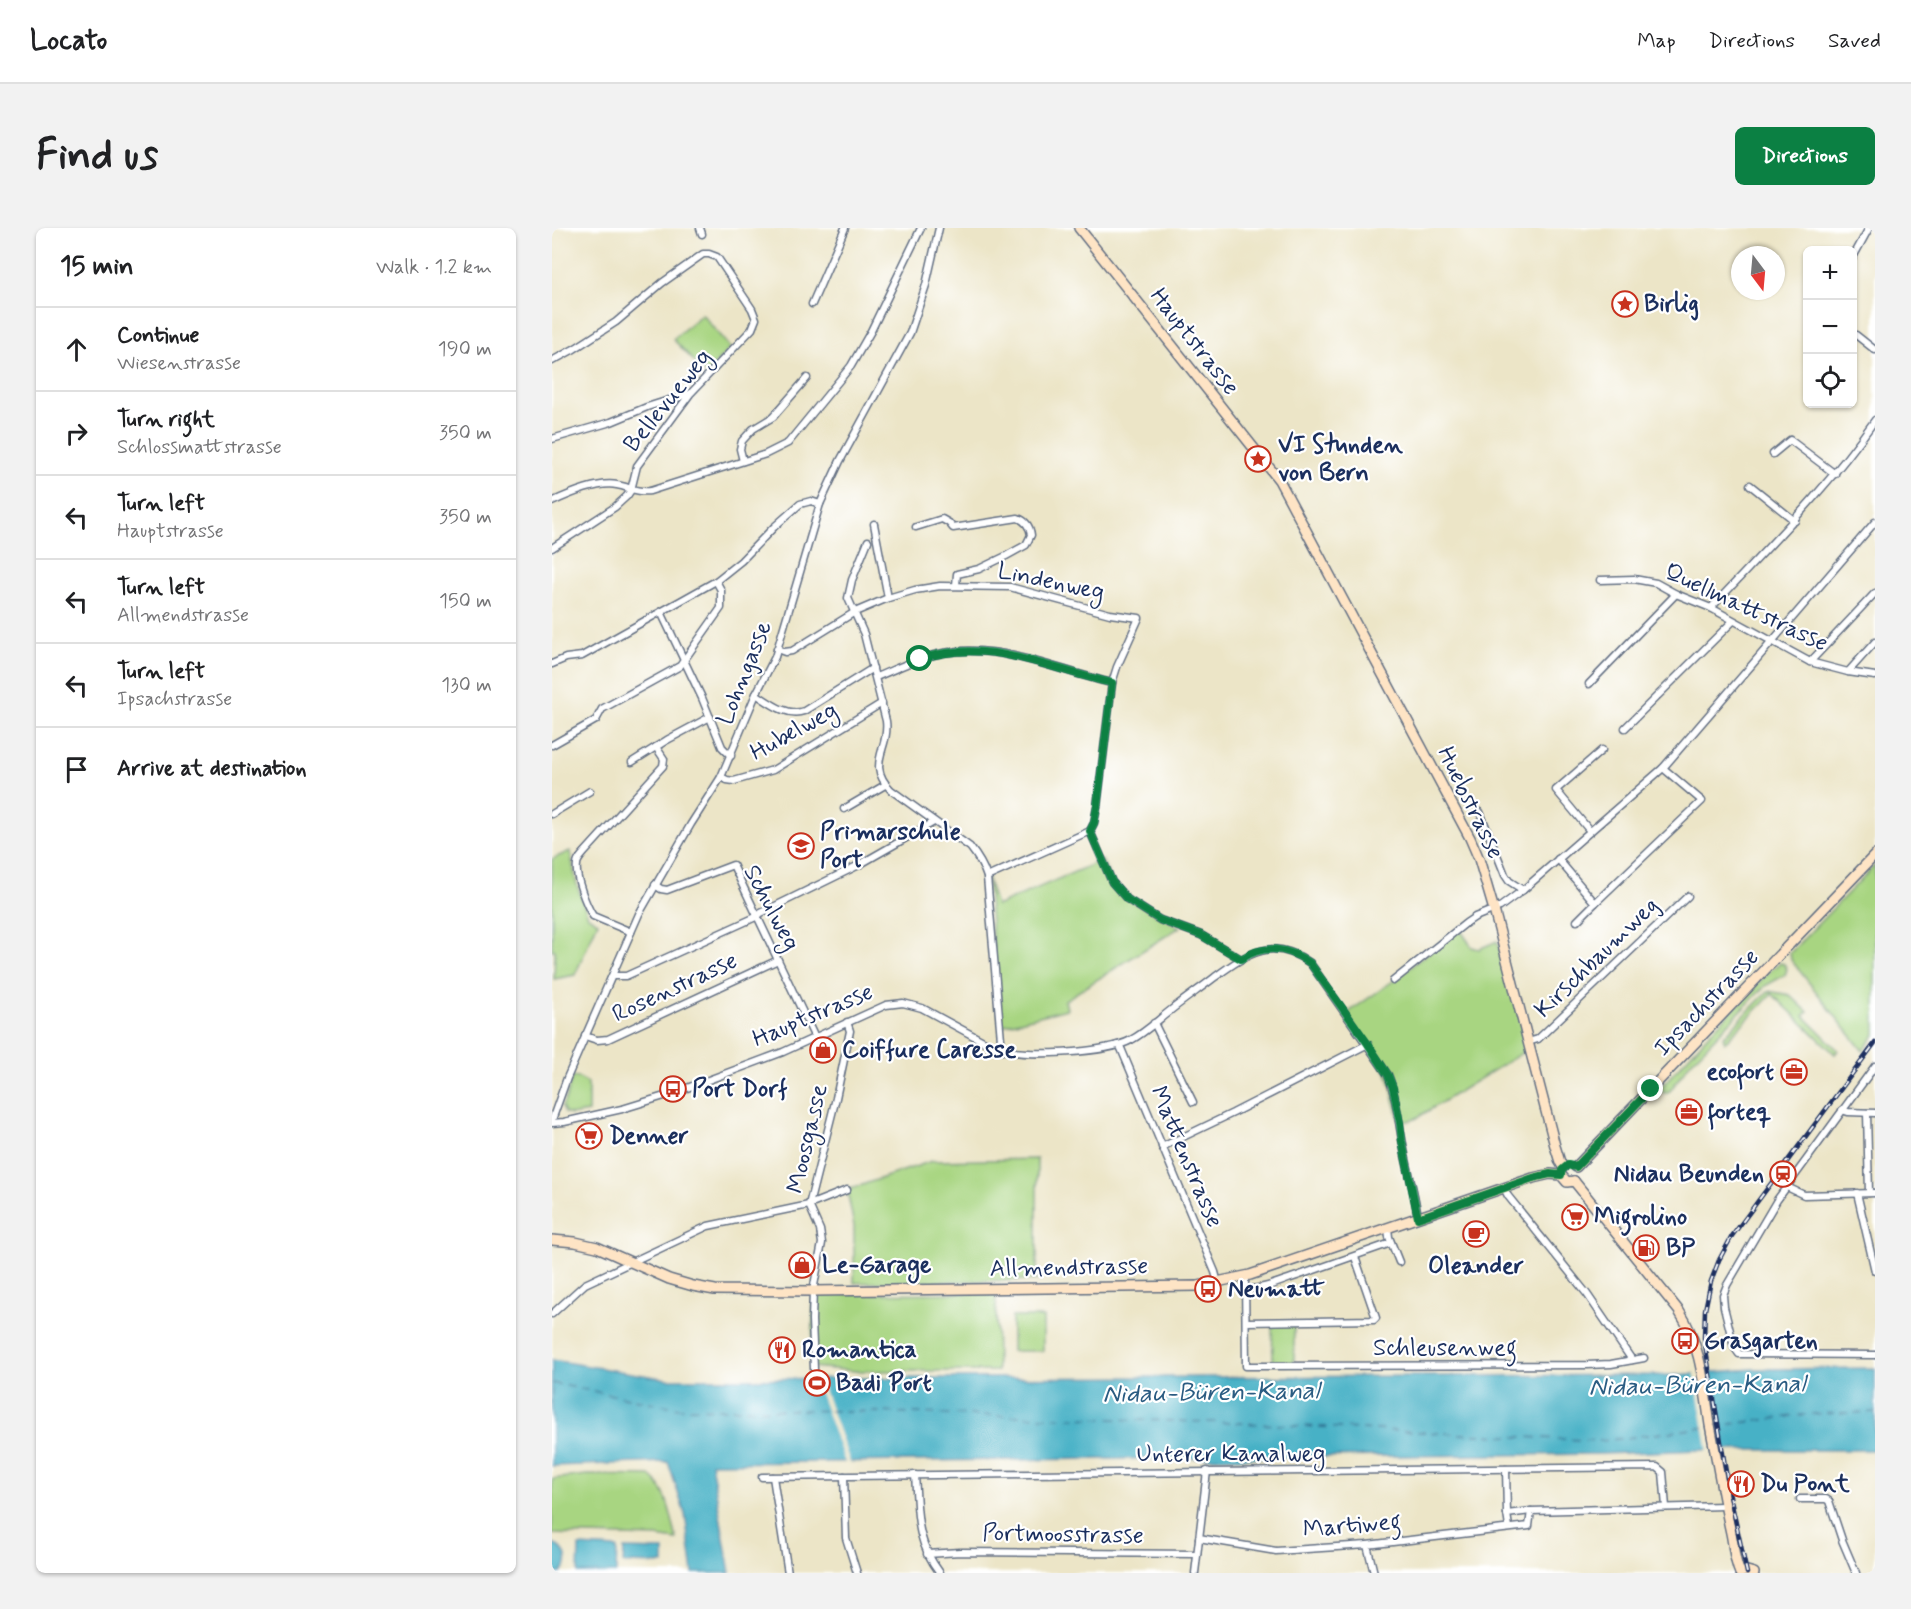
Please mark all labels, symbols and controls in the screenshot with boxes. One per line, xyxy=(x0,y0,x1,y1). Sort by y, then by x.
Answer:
text: Locato xyxy=(30,23,107,60)
text: Map xyxy=(1637,27,1676,55)
text: Directions xyxy=(1709,27,1795,55)
text: Saved xyxy=(1828,27,1881,55)
button: Directions xyxy=(1735,127,1875,185)
text: Find us xyxy=(36,129,158,184)
north arrow xyxy=(1731,246,1785,300)
map controls xyxy=(1803,246,1857,408)
button: + xyxy=(1803,246,1857,300)
text: 15 min xyxy=(60,250,134,284)
text: Walk · 1.2 km xyxy=(376,254,492,281)
street label: Hauptstrasse xyxy=(1142,282,1246,402)
place icon: Birlig xyxy=(1610,289,1640,319)
place label: Birlig xyxy=(1644,289,1699,321)
button: − xyxy=(1803,300,1857,354)
text: Continue xyxy=(117,322,199,350)
icon: ahead xyxy=(60,333,93,366)
text: 190 m xyxy=(438,336,492,363)
street label: Bellevueweg xyxy=(617,343,721,460)
text: Wiesenstrasse xyxy=(117,350,241,377)
button: locate xyxy=(1803,354,1857,408)
text: Turn right xyxy=(117,406,215,434)
icon: right xyxy=(60,417,93,450)
text: 350 m xyxy=(439,420,492,447)
place label: VI Stunden von Bern xyxy=(1278,430,1403,489)
text: Schlossmattstrasse xyxy=(117,434,282,461)
place icon: VI Stunden von Bern xyxy=(1243,444,1273,474)
text: Turn left xyxy=(117,490,205,518)
icon: left xyxy=(60,501,93,534)
text: 350 m xyxy=(439,504,492,531)
text: Hauptstrasse xyxy=(117,518,224,545)
street label: Lindenweg xyxy=(994,556,1107,610)
street label: Quellmattstrasse xyxy=(1659,556,1833,660)
text: Turn left xyxy=(117,574,205,602)
icon: left xyxy=(60,585,93,618)
text: 150 m xyxy=(439,588,492,615)
text: Allmendstrasse xyxy=(117,602,249,629)
street label: Lohngasse xyxy=(710,616,780,730)
route start xyxy=(906,645,932,671)
text: Turn left xyxy=(117,658,205,686)
icon: left xyxy=(60,669,93,702)
text: 130 m xyxy=(441,672,492,699)
text: Ipsachstrasse xyxy=(117,686,232,713)
street label: Hubelweg xyxy=(745,695,844,770)
street label: Huebstrasse xyxy=(1429,742,1511,864)
icon: arrive xyxy=(60,753,93,786)
text: Arrive at destination xyxy=(117,755,307,783)
place label: Primarschule Port xyxy=(820,817,961,876)
school or university icon: Primarschule Port xyxy=(786,831,816,861)
street label: Schulweg xyxy=(734,860,807,957)
street label: Kirschbaumweg xyxy=(1528,891,1666,1025)
street label: Ipsachstrasse xyxy=(1648,942,1766,1064)
street label: Rosenstrasse xyxy=(607,945,743,1031)
street label: Hauptstrasse xyxy=(748,977,878,1055)
shop icon: Coiffure Caresse xyxy=(808,1035,838,1065)
place label: Coiffure Caresse xyxy=(842,1035,1016,1066)
place label: ecofort xyxy=(1706,1057,1774,1090)
office icon: ecofort xyxy=(1779,1057,1809,1087)
bus stop icon: Port Dorf xyxy=(658,1074,688,1104)
place label: Port Dorf xyxy=(692,1074,787,1105)
route end xyxy=(1637,1075,1663,1101)
street label: Moosgasse xyxy=(780,1081,838,1197)
street label: Mattenstrasse xyxy=(1142,1081,1230,1233)
office icon: forteq xyxy=(1674,1097,1704,1127)
place label: forteq xyxy=(1707,1097,1772,1130)
supermarket icon: Denner xyxy=(574,1121,604,1151)
place label: Denner xyxy=(609,1121,689,1152)
place label: Nidau Beunden xyxy=(1614,1159,1764,1190)
station icon: Nidau Beunden xyxy=(1768,1159,1798,1189)
supermarket icon: Migrolino xyxy=(1560,1202,1590,1232)
place label: Migrolino xyxy=(1594,1202,1687,1236)
cafe icon: Oleander xyxy=(1461,1219,1491,1249)
fuel station icon: BP xyxy=(1631,1233,1661,1263)
place label: BP xyxy=(1666,1233,1695,1264)
shop icon: Le-Garage xyxy=(787,1250,817,1280)
place label: Le-Garage xyxy=(822,1250,932,1284)
street label: Allmendstrasse xyxy=(989,1251,1149,1285)
place label: Oleander xyxy=(1428,1251,1524,1282)
bus stop icon: Neumatt xyxy=(1193,1274,1223,1304)
place label: Neumatt xyxy=(1228,1274,1325,1305)
bus stop icon: Grasgarten xyxy=(1670,1326,1700,1356)
place label: Grasgarten xyxy=(1704,1326,1818,1358)
street label: Schleusenweg xyxy=(1373,1333,1517,1367)
restaurant icon: Romantica xyxy=(767,1335,797,1365)
place label: Romantica xyxy=(802,1335,917,1366)
water label: Nidau-Büren-Kanal xyxy=(1588,1367,1809,1405)
sports icon: Badi Port xyxy=(802,1368,832,1398)
place label: Badi Port xyxy=(836,1368,932,1399)
water label: Nidau-Büren-Kanal xyxy=(1102,1374,1323,1412)
street label: Unterer Kanalweg xyxy=(1137,1439,1325,1472)
restaurant icon: Du Pont xyxy=(1726,1469,1756,1499)
place label: Du Pont xyxy=(1760,1469,1850,1500)
street label: Martiweg xyxy=(1302,1506,1403,1549)
street label: Portmoosstrasse xyxy=(982,1518,1144,1552)

